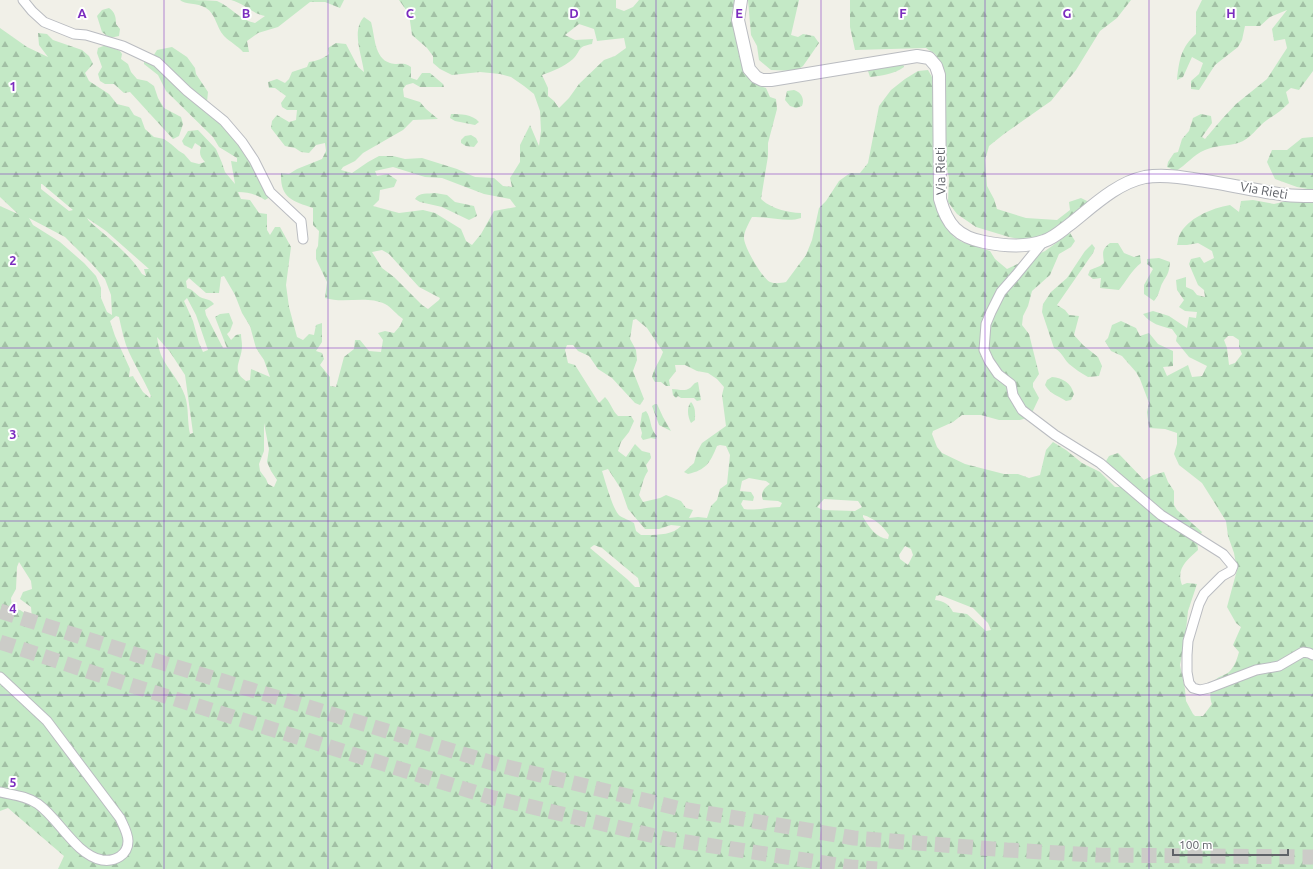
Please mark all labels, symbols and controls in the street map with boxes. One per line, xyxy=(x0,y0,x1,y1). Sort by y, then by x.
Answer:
text: A xyxy=(77,6,87,20)
text: B xyxy=(242,6,251,20)
text: C xyxy=(406,6,415,20)
text: D xyxy=(569,6,579,20)
text: E xyxy=(735,6,743,20)
text: F xyxy=(899,6,907,20)
text: G xyxy=(1063,6,1072,20)
text: H xyxy=(1226,6,1236,20)
text: 1 xyxy=(9,79,17,93)
street label: Via Rieti xyxy=(933,147,947,195)
street label: Via Rieti xyxy=(1239,179,1289,201)
text: 2 xyxy=(9,253,17,267)
text: 3 xyxy=(9,427,17,441)
text: 4 xyxy=(9,601,17,615)
text: 5 xyxy=(9,775,17,789)
scale bar xyxy=(1173,831,1288,857)
text: 100 m xyxy=(1179,838,1212,851)

